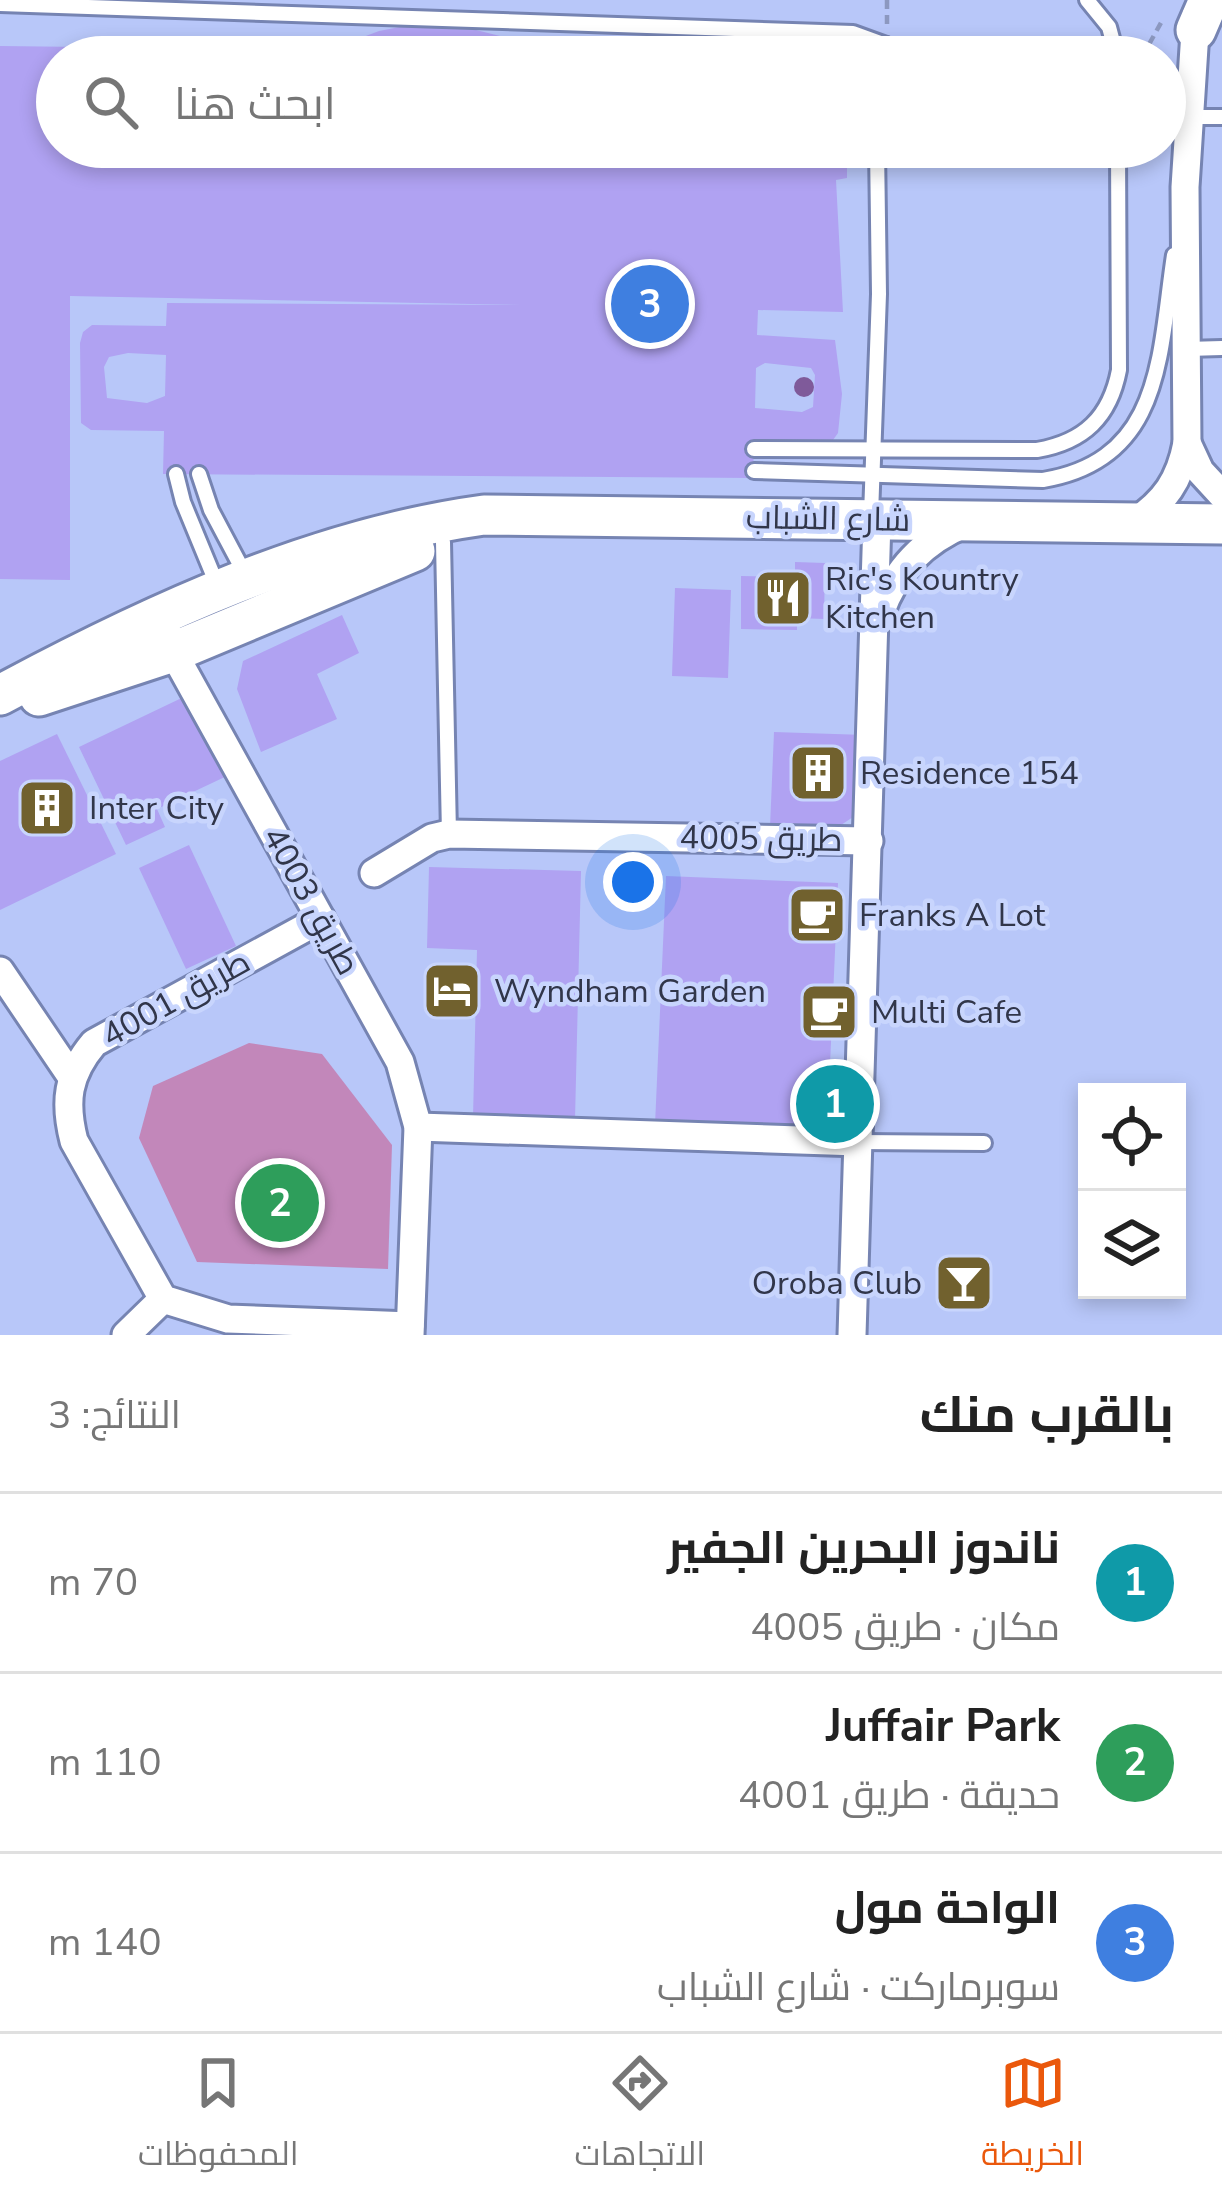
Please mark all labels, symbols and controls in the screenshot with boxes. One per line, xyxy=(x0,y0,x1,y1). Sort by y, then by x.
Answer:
search box xyxy=(36,36,1186,168)
icon: search xyxy=(78,69,144,135)
text: ابحث هنا xyxy=(174,74,336,135)
pin: 3 xyxy=(611,259,689,349)
street label: شارع الشباب xyxy=(745,495,911,543)
place label: Ric's Kountry Kitchen xyxy=(825,557,1019,640)
restaurant icon: Ric's Kountry Kitchen xyxy=(752,567,814,629)
building icon: Residence 154 xyxy=(787,742,849,804)
place label: Residence 154 xyxy=(860,751,1079,796)
building icon: Inter City xyxy=(16,777,78,839)
place label: Inter City xyxy=(89,786,224,831)
street label: طريق 4005 xyxy=(679,815,843,863)
street label: طريق 4003 xyxy=(252,819,370,983)
your location xyxy=(603,852,663,912)
cafe icon: Franks A Lot xyxy=(786,884,848,946)
place label: Franks A Lot xyxy=(859,893,1046,938)
street label: طريق 4001 xyxy=(94,940,258,1058)
hotel icon: Wyndham Garden xyxy=(421,960,483,1022)
place label: Wyndham Garden xyxy=(494,969,766,1014)
cafe icon: Multi Cafe xyxy=(798,981,860,1043)
place label: Multi Cafe xyxy=(871,990,1022,1035)
pin: 1 xyxy=(796,1059,874,1149)
map controls xyxy=(1078,1083,1186,1299)
button: locate xyxy=(1078,1083,1186,1191)
pin: 2 xyxy=(241,1158,319,1248)
button: layers xyxy=(1078,1191,1186,1299)
bar icon: Oroba Club xyxy=(933,1252,995,1314)
place label: Oroba Club xyxy=(752,1261,922,1306)
text: بالقرب منك xyxy=(920,1380,1174,1450)
text: النتائج: 3 xyxy=(48,1389,181,1442)
text: ناندوز البحرين الجفير xyxy=(667,1518,1060,1579)
text: 70 m xyxy=(48,1556,138,1609)
text: 1 xyxy=(1123,1556,1147,1609)
text: مكان · طريق 4005 xyxy=(750,1601,1060,1654)
text: Juffair Park xyxy=(826,1696,1060,1757)
text: 110 m xyxy=(48,1736,162,1789)
text: 2 xyxy=(1123,1736,1147,1789)
text: حديقة · طريق 4001 xyxy=(738,1769,1060,1822)
text: الواحة مول xyxy=(835,1878,1060,1939)
text: 140 m xyxy=(48,1916,162,1969)
text: 3 xyxy=(1123,1916,1147,1969)
text: سوبرماركت · شارع الشباب xyxy=(657,1961,1060,2014)
tab: المحفوظات xyxy=(138,2050,299,2184)
tab: الاتجاهات xyxy=(574,2050,705,2184)
tab: الخريطة xyxy=(981,2050,1084,2184)

